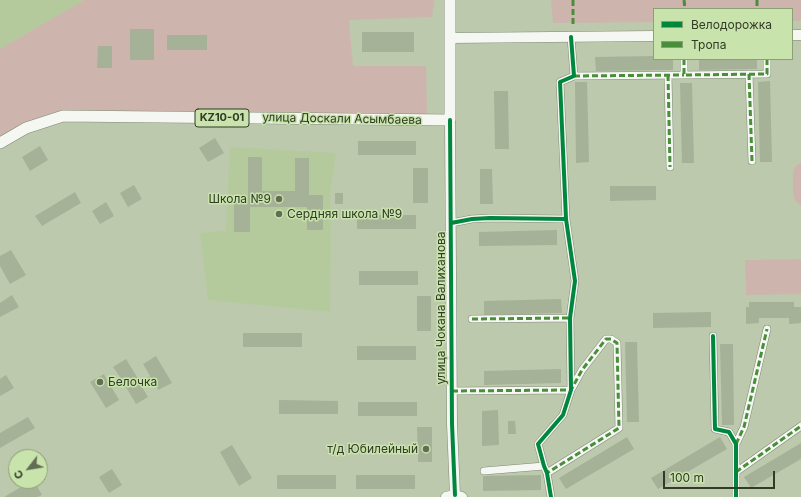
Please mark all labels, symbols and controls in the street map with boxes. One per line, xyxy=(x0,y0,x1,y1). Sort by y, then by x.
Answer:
legend xyxy=(653,8,793,60)
text: Велодорожка xyxy=(691,17,772,32)
text: Тропа xyxy=(691,37,726,52)
road number: KZ10-01 xyxy=(195,109,249,127)
street label: улица Доскали Асымбаева xyxy=(262,110,422,128)
place label: Школа №9 xyxy=(209,192,271,206)
marker: Школа №9 xyxy=(274,194,284,204)
place label: Сердняя школа №9 xyxy=(287,207,402,221)
marker: Сердняя школа №9 xyxy=(274,209,284,219)
street label: улица Чокана Валиханова xyxy=(434,231,448,385)
place label: Белочка xyxy=(108,375,157,389)
marker: Белочка xyxy=(95,377,105,387)
place label: т/д Юбилейный xyxy=(327,442,418,456)
marker: т/д Юбилейный xyxy=(421,444,431,454)
north arrow xyxy=(8,449,48,489)
scale bar xyxy=(665,463,777,489)
text: С xyxy=(10,468,27,482)
text: 100 m xyxy=(670,470,704,485)

